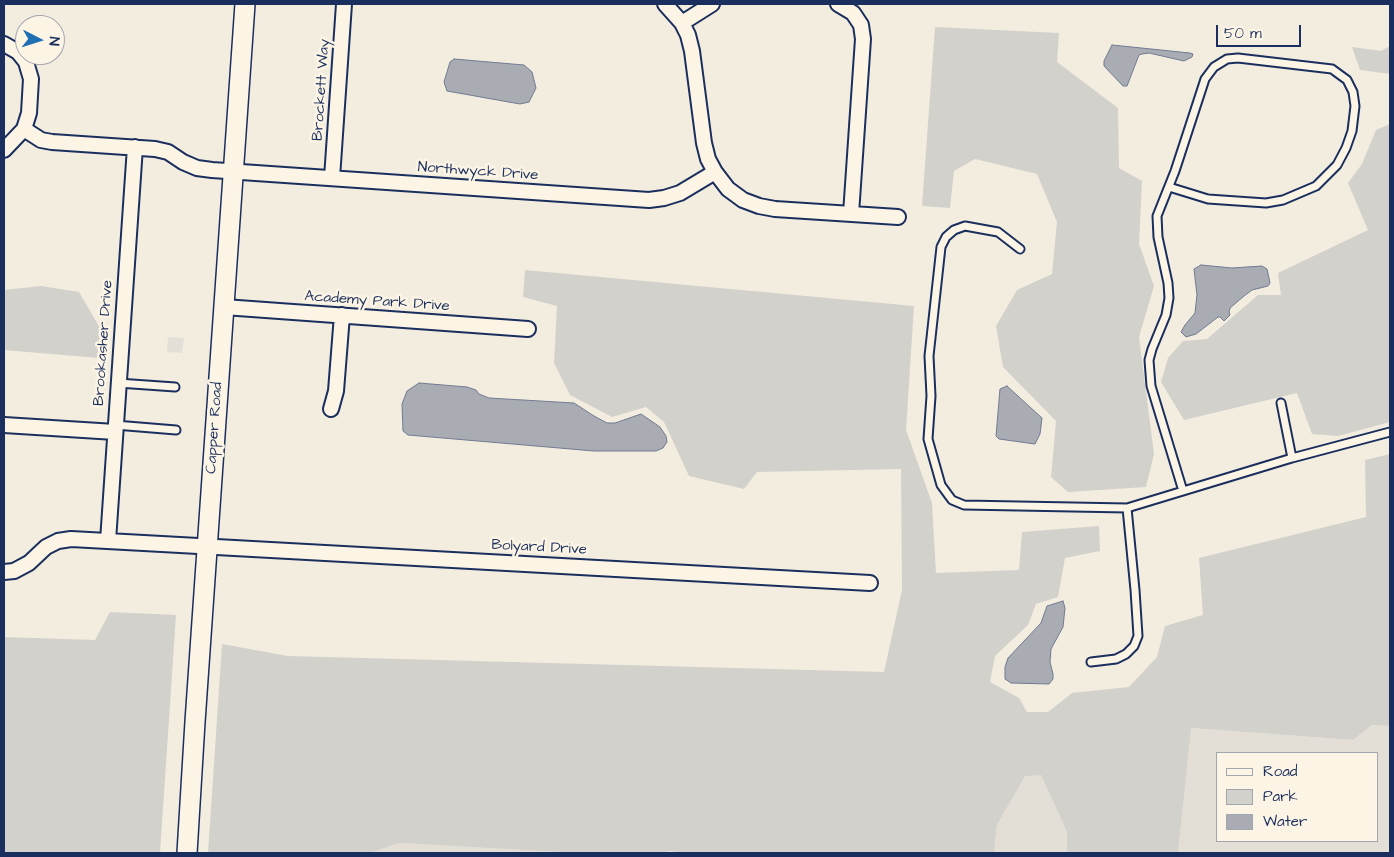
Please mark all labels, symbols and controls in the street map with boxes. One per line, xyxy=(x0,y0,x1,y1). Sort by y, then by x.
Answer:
north arrow xyxy=(15,15,65,65)
scale bar xyxy=(1219,15,1304,47)
text: 50 m xyxy=(1224,23,1262,44)
text: N xyxy=(44,36,64,46)
street label: Brockett Way xyxy=(309,38,335,142)
street label: Northwyck Drive xyxy=(417,159,539,185)
street label: Brookasher Drive xyxy=(91,279,117,407)
street label: Academy Park Drive xyxy=(304,288,450,316)
street label: Capper Road xyxy=(203,382,227,474)
street label: Bolyard Drive xyxy=(491,537,587,559)
legend xyxy=(1216,752,1379,842)
text: Road xyxy=(1263,761,1297,782)
text: Park xyxy=(1263,786,1298,807)
text: Water xyxy=(1263,811,1307,832)

